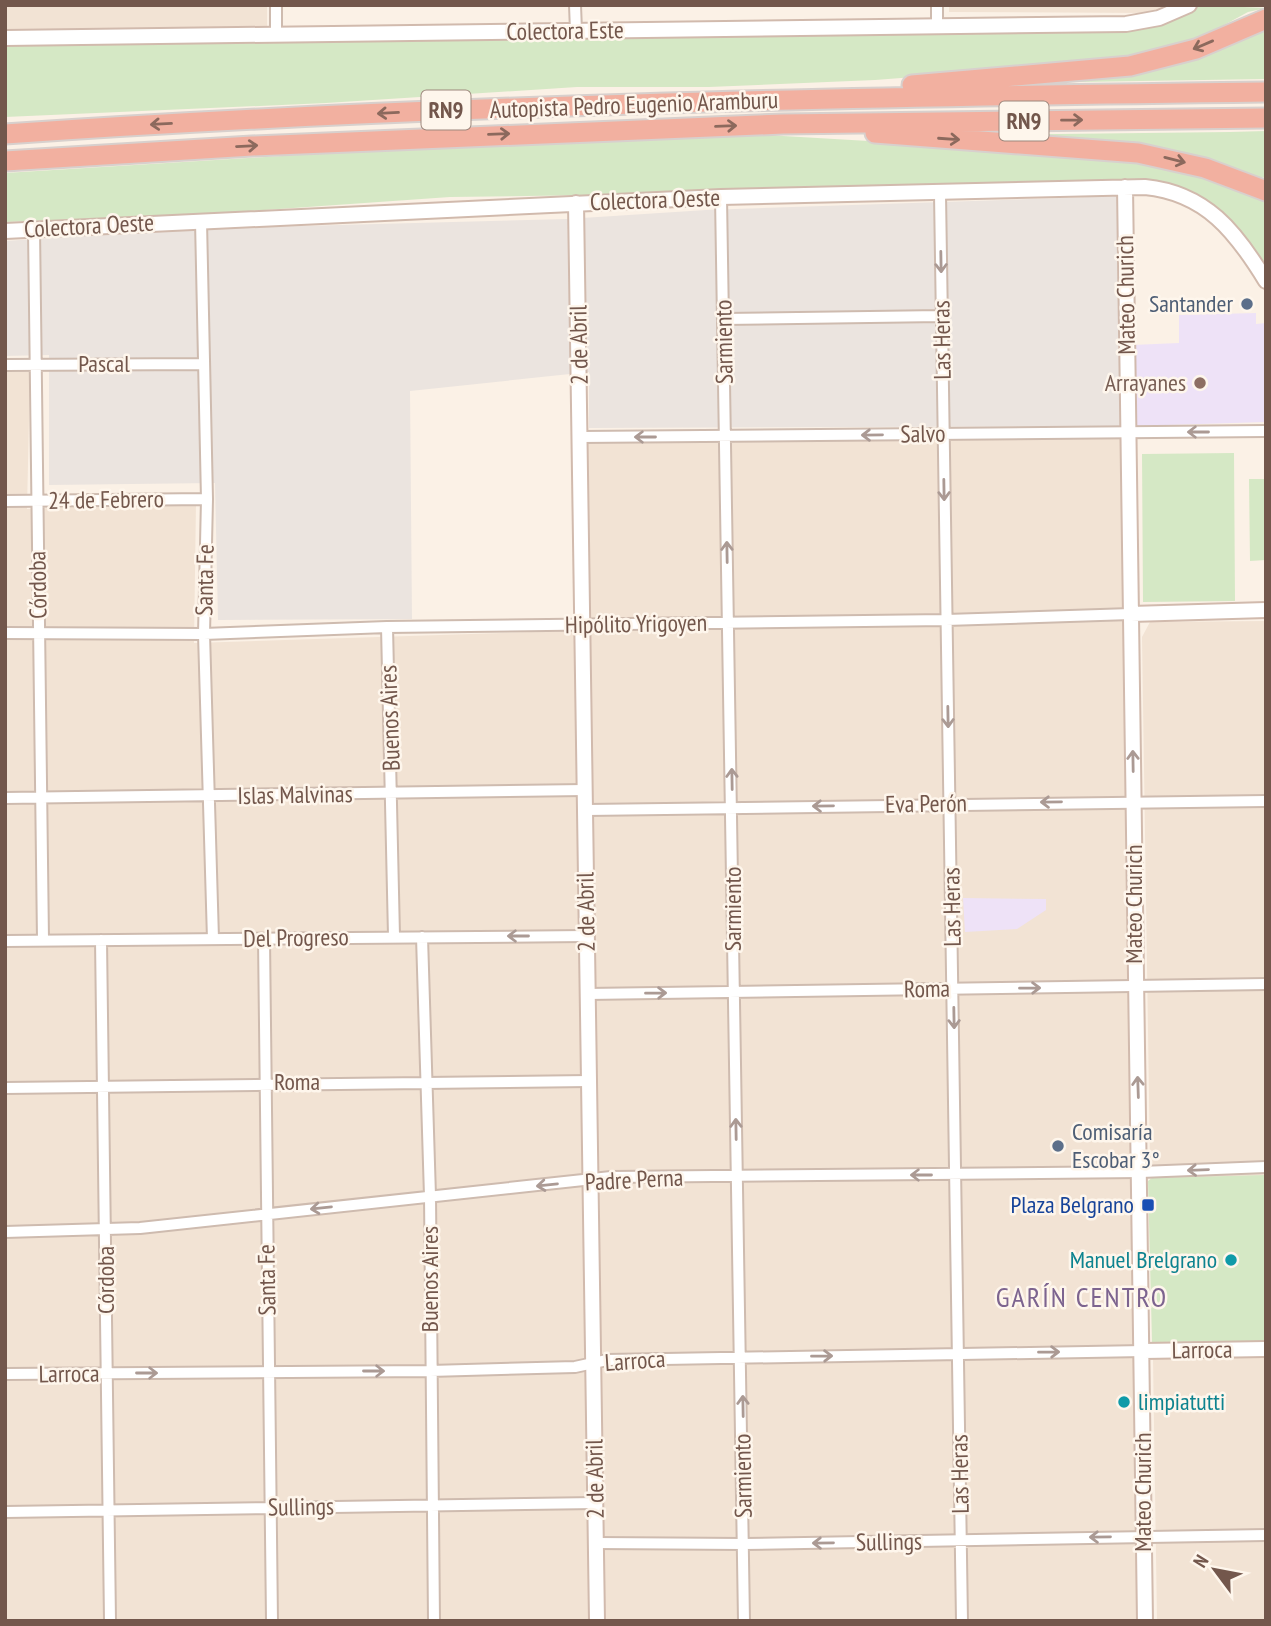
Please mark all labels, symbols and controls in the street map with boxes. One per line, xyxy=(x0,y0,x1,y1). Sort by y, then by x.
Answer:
street label: Colectora Este xyxy=(506,14,624,47)
one-way arrow xyxy=(1193,39,1214,52)
street label: Autopista Pedro Eugenio Aramburu xyxy=(489,84,779,125)
road number: RN9 xyxy=(422,90,471,130)
road number: RN9 xyxy=(1000,102,1048,140)
one-way arrow xyxy=(377,107,400,120)
one-way arrow xyxy=(1060,113,1083,127)
one-way arrow xyxy=(150,118,173,131)
one-way arrow xyxy=(715,119,738,132)
one-way arrow xyxy=(487,127,510,140)
one-way arrow xyxy=(937,133,960,146)
one-way arrow xyxy=(235,139,258,152)
one-way arrow xyxy=(1163,154,1186,167)
street label: Colectora Oeste xyxy=(589,182,721,217)
street label: Colectora Oeste xyxy=(23,207,155,244)
street label: Mateo Churich xyxy=(1109,235,1142,355)
one-way arrow xyxy=(934,250,947,273)
place label: Santander xyxy=(1149,288,1233,319)
marker: Santander xyxy=(1239,296,1255,312)
street label: Sarmiento xyxy=(707,299,740,385)
street label: Las Heras xyxy=(925,300,958,380)
street label: 2 de Abril xyxy=(562,304,595,385)
street label: Pascal xyxy=(78,348,130,379)
place label: Arrayanes xyxy=(1105,367,1186,398)
marker: Arrayanes xyxy=(1192,375,1208,391)
street label: Salvo xyxy=(900,418,946,449)
one-way arrow xyxy=(1186,425,1209,439)
one-way arrow xyxy=(861,428,884,441)
one-way arrow xyxy=(633,430,656,443)
one-way arrow xyxy=(938,478,951,501)
street label: 24 de Febrero xyxy=(48,483,164,516)
one-way arrow xyxy=(720,540,734,563)
street label: Santa Fe xyxy=(188,544,221,616)
street label: Córdoba xyxy=(21,551,54,619)
street label: Hipólito Yrigoyen xyxy=(565,607,707,640)
street label: Buenos Aires xyxy=(372,664,407,772)
one-way arrow xyxy=(942,705,955,728)
one-way arrow xyxy=(1126,750,1140,773)
one-way arrow xyxy=(725,768,739,791)
street label: Islas Malvinas xyxy=(237,778,353,811)
street label: Eva Perón xyxy=(885,787,967,820)
one-way arrow xyxy=(1039,796,1062,809)
one-way arrow xyxy=(812,799,835,813)
street label: Mateo Churich xyxy=(1118,844,1149,964)
street label: Sarmiento xyxy=(717,867,748,951)
street label: Las Heras xyxy=(935,867,968,947)
street label: 2 de Abril xyxy=(569,871,602,952)
street label: Del Progreso xyxy=(243,921,349,954)
one-way arrow xyxy=(507,929,530,943)
street label: Roma xyxy=(904,973,950,1004)
one-way arrow xyxy=(1018,981,1041,995)
one-way arrow xyxy=(644,986,667,999)
one-way arrow xyxy=(947,1006,961,1029)
street label: Roma xyxy=(274,1066,320,1097)
one-way arrow xyxy=(1132,1075,1145,1098)
place label: Comisaría Escobar 3° xyxy=(1072,1116,1160,1175)
one-way arrow xyxy=(730,1118,743,1141)
marker: Comisaría Escobar 3° xyxy=(1050,1138,1066,1154)
street label: Padre Perna xyxy=(584,1161,684,1198)
one-way arrow xyxy=(1186,1163,1209,1176)
one-way arrow xyxy=(910,1168,933,1182)
one-way arrow xyxy=(536,1179,559,1192)
place label: Plaza Belgrano xyxy=(1010,1189,1134,1220)
marker: Plaza Belgrano xyxy=(1140,1197,1156,1213)
one-way arrow xyxy=(310,1202,333,1215)
street label: Buenos Aires xyxy=(414,1226,445,1332)
street label: Santa Fe xyxy=(250,1244,283,1316)
place label: Manuel Brelgrano xyxy=(1070,1244,1217,1275)
street label: Córdoba xyxy=(90,1246,121,1314)
marker: Manuel Brelgrano xyxy=(1223,1252,1239,1268)
district label: GARÍN CENTRO xyxy=(996,1278,1168,1315)
street label: Larroca xyxy=(1171,1333,1233,1366)
street label: Larroca xyxy=(604,1343,666,1378)
one-way arrow xyxy=(1037,1346,1060,1359)
one-way arrow xyxy=(810,1349,833,1362)
street label: Larroca xyxy=(38,1357,100,1390)
one-way arrow xyxy=(363,1364,386,1378)
one-way arrow xyxy=(135,1366,158,1380)
place label: limpiatutti xyxy=(1138,1386,1225,1417)
one-way arrow xyxy=(736,1394,750,1417)
marker: limpiatutti xyxy=(1116,1394,1132,1410)
street label: Mateo Churich xyxy=(1127,1432,1158,1552)
street label: Sarmiento xyxy=(726,1433,759,1519)
street label: Las Heras xyxy=(943,1434,976,1514)
street label: 2 de Abril xyxy=(578,1438,611,1519)
street label: Sullings xyxy=(268,1490,334,1523)
street label: Sullings xyxy=(856,1525,922,1558)
one-way arrow xyxy=(1088,1531,1111,1544)
north arrow xyxy=(1180,1535,1250,1605)
one-way arrow xyxy=(812,1536,835,1549)
text: N xyxy=(1188,1550,1213,1572)

